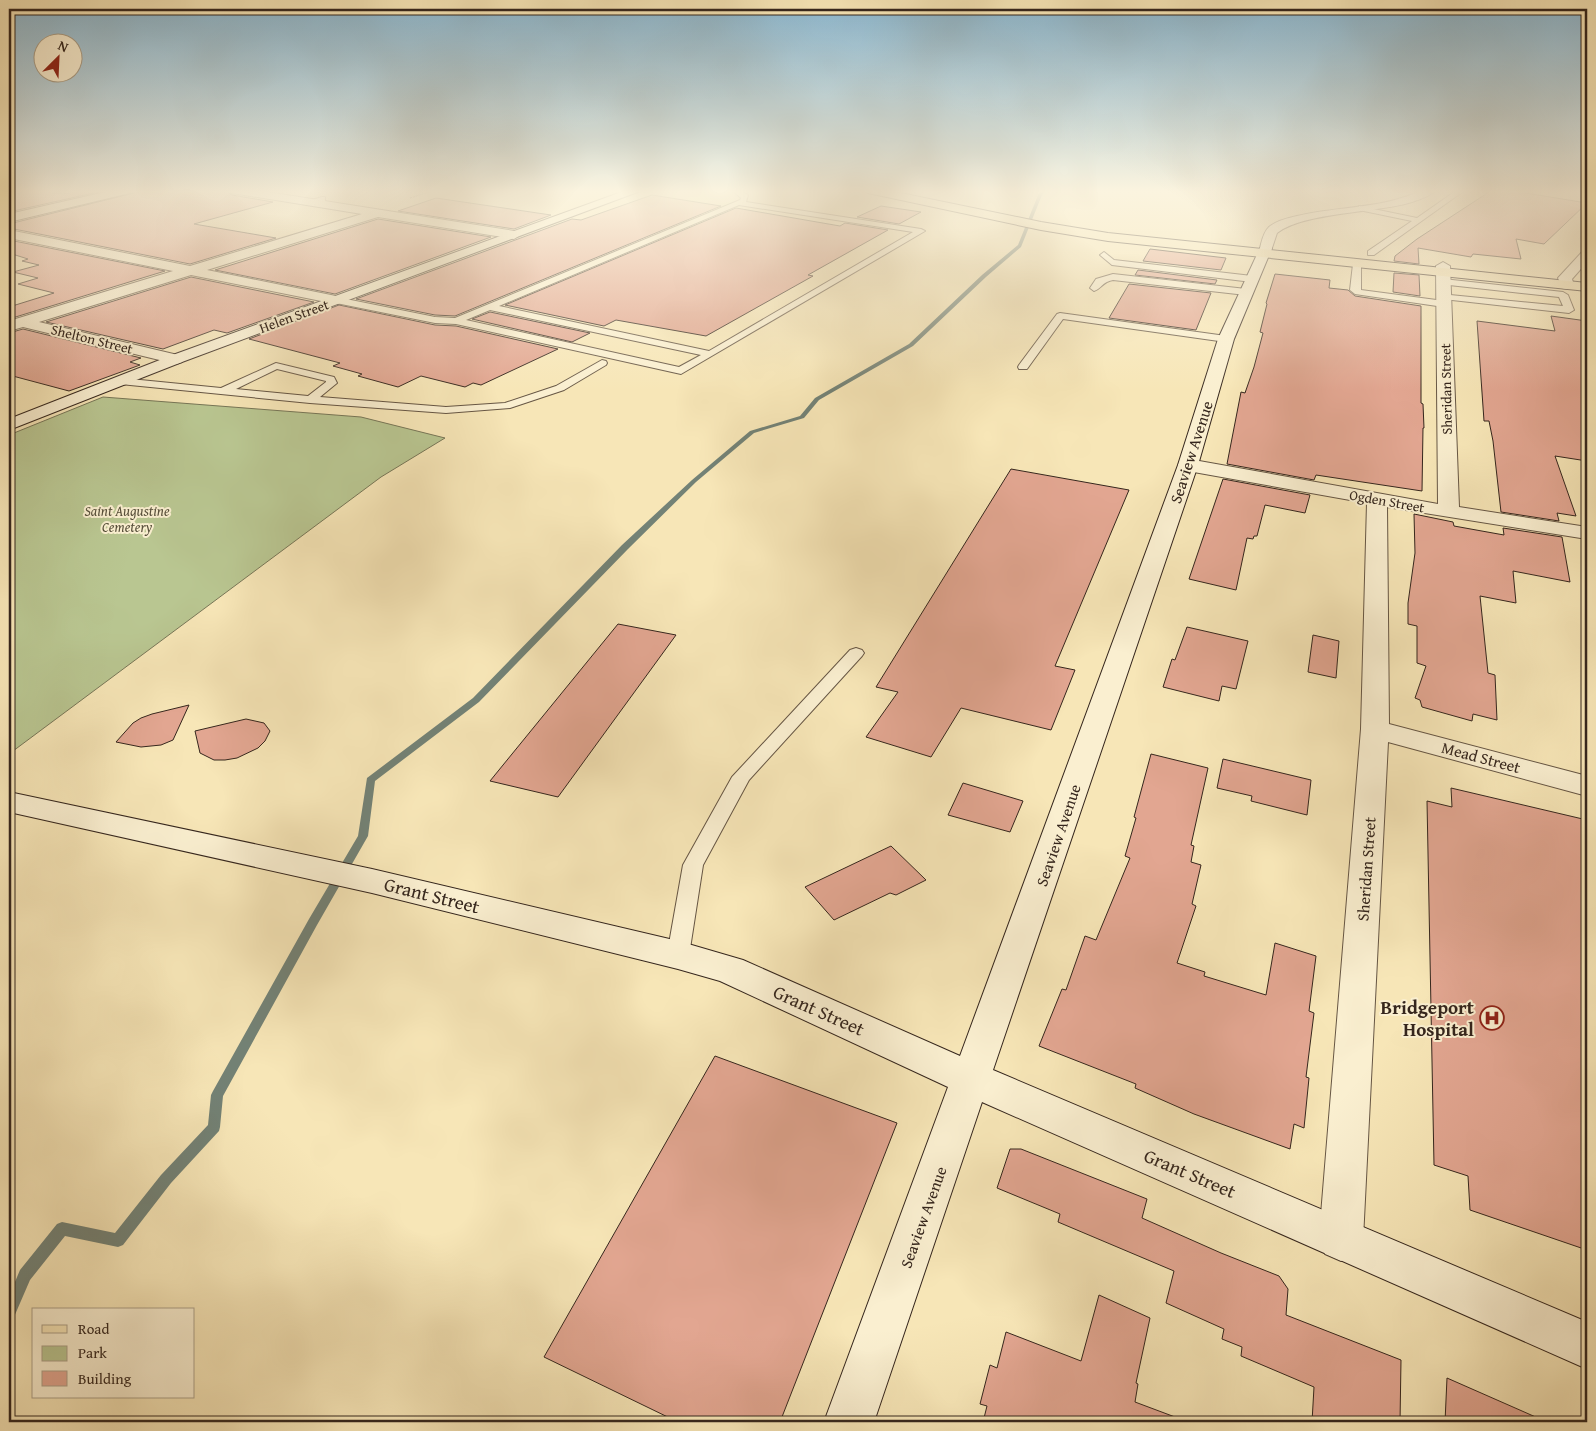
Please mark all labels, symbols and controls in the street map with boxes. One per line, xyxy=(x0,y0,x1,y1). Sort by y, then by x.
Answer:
north arrow xyxy=(32,32,82,82)
text: N xyxy=(55,35,72,57)
street label: Helen Street xyxy=(256,294,332,338)
street label: Shelton Street xyxy=(49,319,135,359)
street label: Sheridan Street xyxy=(1435,343,1457,435)
street label: Seaview Avenue xyxy=(1163,398,1219,506)
street label: Ogden Street xyxy=(1348,485,1426,517)
park label: Saint Augustine Cemetery xyxy=(84,501,170,537)
street label: Mead Street xyxy=(1439,735,1523,779)
street label: Seaview Avenue xyxy=(1029,781,1087,889)
street label: Sheridan Street xyxy=(1350,816,1382,922)
street label: Grant Street xyxy=(381,870,483,920)
street label: Grant Street xyxy=(769,977,869,1043)
place label: Bridgeport Hospital xyxy=(1381,993,1475,1043)
hospital icon: Bridgeport Hospital xyxy=(1479,1005,1505,1031)
street label: Grant Street xyxy=(1140,1141,1241,1205)
street label: Seaview Avenue xyxy=(893,1163,953,1271)
legend xyxy=(32,1308,195,1398)
text: Road xyxy=(78,1318,109,1339)
text: Park xyxy=(78,1342,107,1363)
text: Building xyxy=(78,1368,132,1389)

